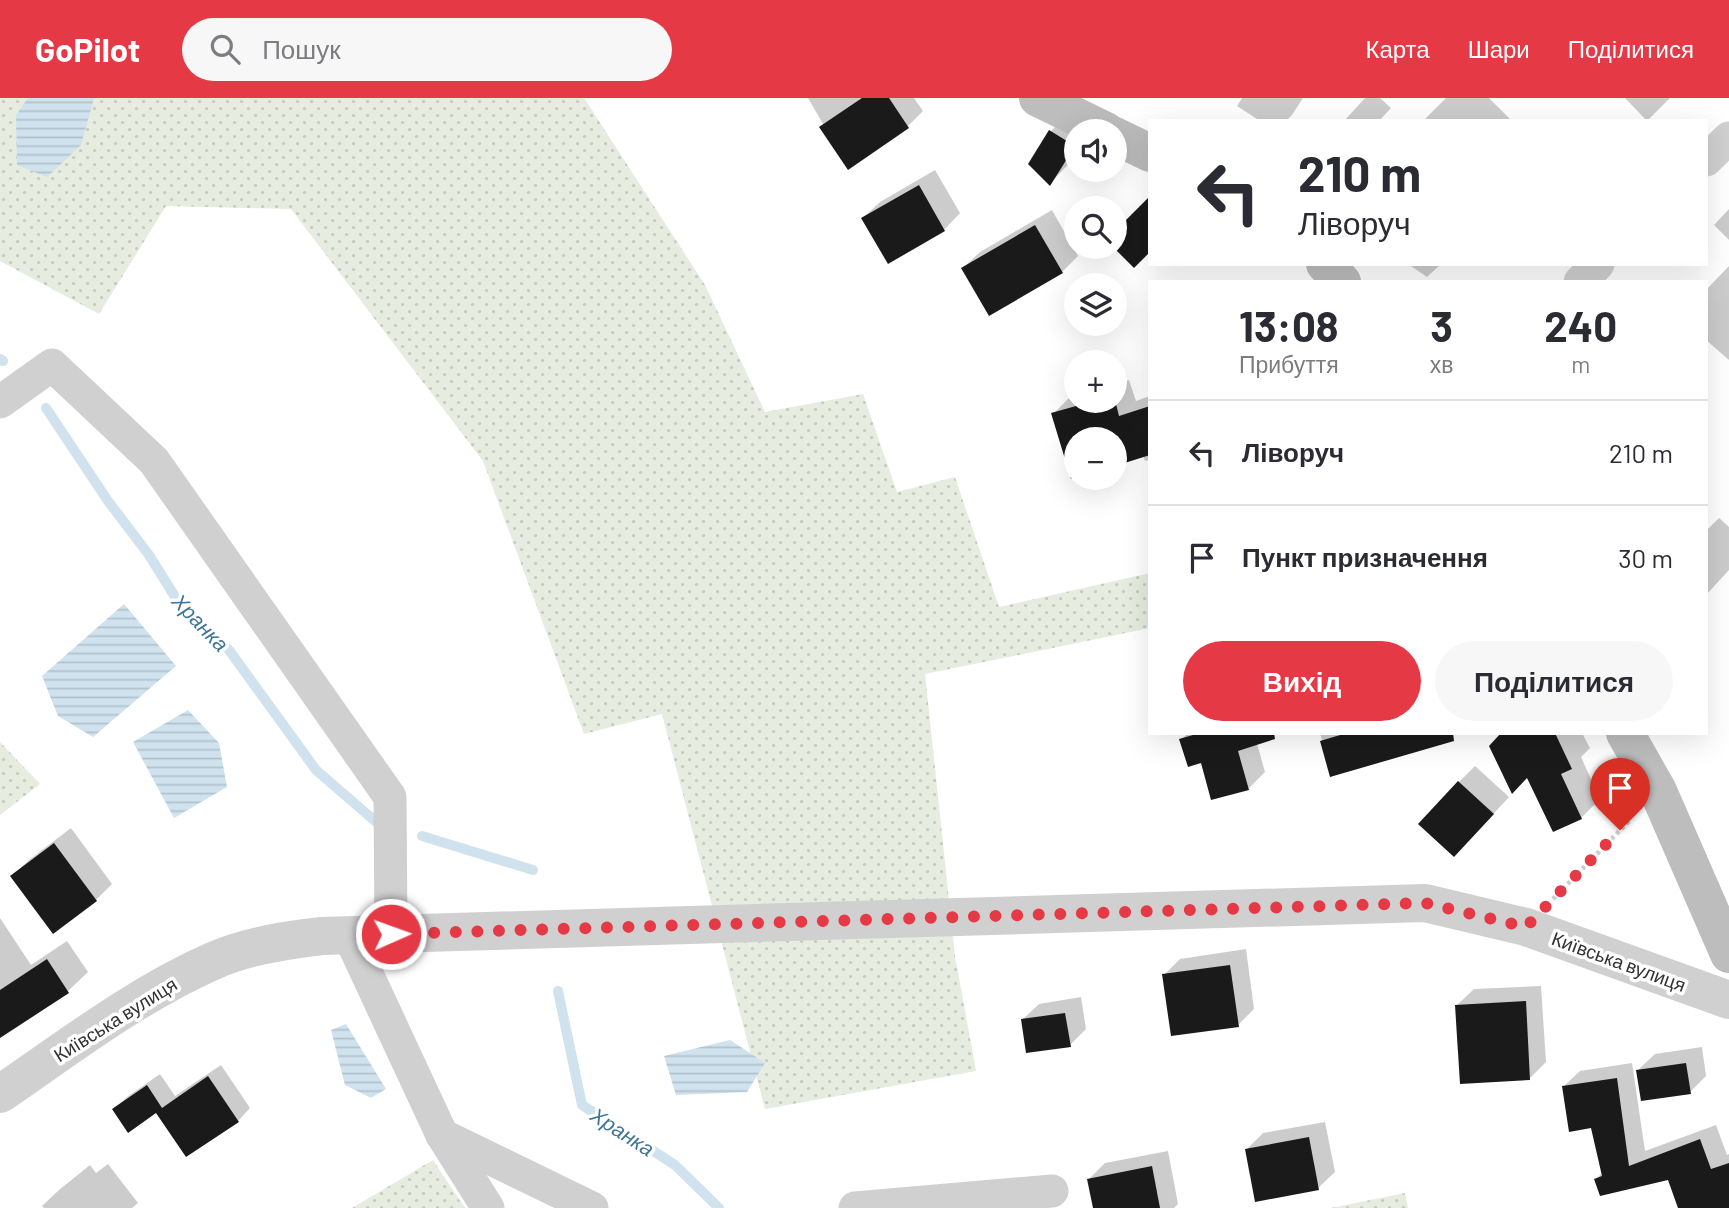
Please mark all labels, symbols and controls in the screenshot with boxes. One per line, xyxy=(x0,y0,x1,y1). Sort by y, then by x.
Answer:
search box xyxy=(182,18,672,81)
text: GoPilot xyxy=(35,29,140,69)
icon: search xyxy=(206,30,244,68)
text: Пошук xyxy=(262,33,341,64)
text: Карта xyxy=(1365,34,1430,63)
text: Шари xyxy=(1468,34,1530,63)
text: Поділитися xyxy=(1568,34,1694,63)
map controls xyxy=(1064,119,1127,490)
button: sound xyxy=(1064,119,1127,182)
text: 210 m xyxy=(1298,143,1421,202)
icon: left xyxy=(1183,147,1274,238)
button: search xyxy=(1064,196,1127,259)
text: Ліворуч xyxy=(1298,203,1411,241)
button: layers xyxy=(1064,273,1127,336)
text: 13:08 xyxy=(1239,300,1339,350)
text: 3 xyxy=(1430,300,1453,350)
text: 240 xyxy=(1544,300,1617,350)
button: + xyxy=(1064,350,1127,413)
text: Прибуття xyxy=(1239,350,1339,378)
text: хв xyxy=(1430,350,1453,378)
text: m xyxy=(1571,350,1590,378)
button: − xyxy=(1064,427,1127,490)
icon: left xyxy=(1183,434,1221,472)
text: Ліворуч xyxy=(1242,436,1344,467)
text: 210 m xyxy=(1609,437,1673,468)
icon: arrive xyxy=(1183,539,1221,577)
text: Пункт призначення xyxy=(1242,541,1488,572)
text: 30 m xyxy=(1618,542,1673,573)
water label: Хранка xyxy=(167,587,234,656)
button: Вихід xyxy=(1183,641,1421,721)
button: Поділитися xyxy=(1435,641,1673,721)
pin xyxy=(1590,758,1650,830)
icon: arrive xyxy=(1601,769,1639,807)
position arrow xyxy=(354,897,428,971)
street label: Київська вулиця xyxy=(1549,926,1689,996)
street label: Київська вулиця xyxy=(49,972,181,1066)
water label: Хранка xyxy=(586,1101,659,1161)

